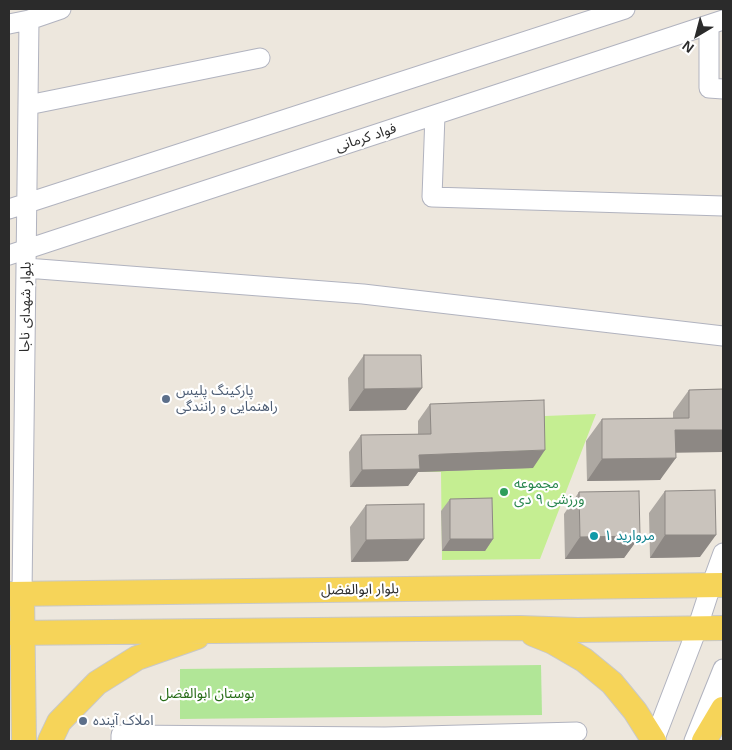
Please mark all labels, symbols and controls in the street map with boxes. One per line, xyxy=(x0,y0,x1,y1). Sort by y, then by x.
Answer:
north arrow xyxy=(672,10,722,60)
text: N xyxy=(679,38,697,56)
street label: فواد کرمانی xyxy=(333,120,399,156)
street label: بلوار شهدای ناجا xyxy=(17,262,35,352)
place label: پارکینگ پلیس راهنمایی و رانندگی xyxy=(176,383,278,416)
marker: پارکینگ پلیس راهنمایی و رانندگی xyxy=(160,393,172,405)
place label: مجموعه ورزشی ۹ دی xyxy=(514,476,584,508)
marker: مجموعه ورزشی ۹ دی xyxy=(498,486,510,498)
place label: مروارید ۱ xyxy=(604,528,655,544)
marker: مروارید ۱ xyxy=(588,530,600,542)
street label: بلوار ابوالفضل xyxy=(321,581,399,599)
park label: بوستان ابوالفضل xyxy=(159,686,255,702)
place label: املاک آینده xyxy=(93,713,154,729)
marker: املاک آینده xyxy=(77,715,89,727)

